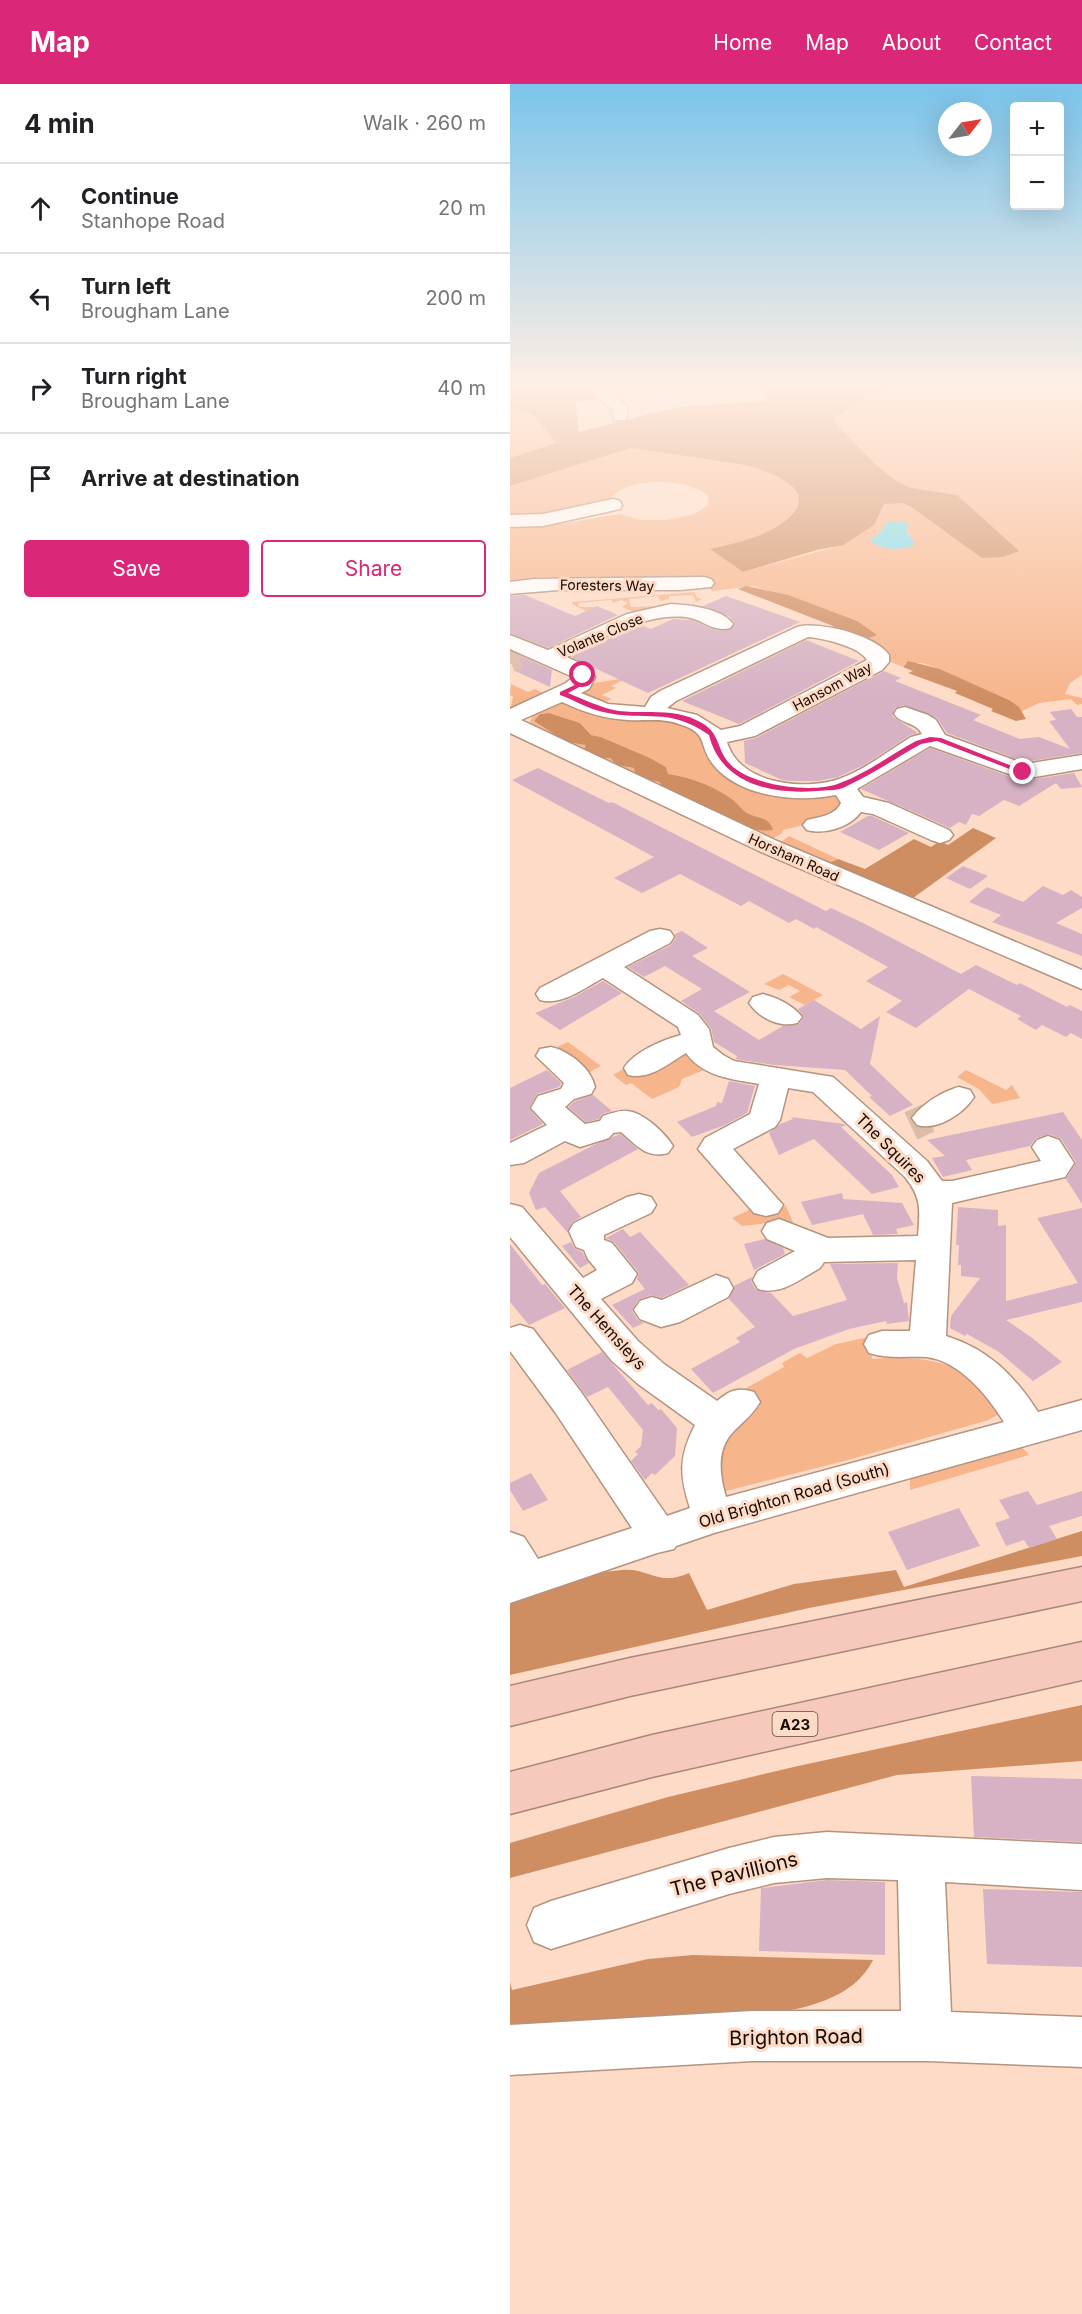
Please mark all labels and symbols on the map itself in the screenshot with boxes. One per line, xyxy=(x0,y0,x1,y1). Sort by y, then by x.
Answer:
north arrow xyxy=(938,102,992,156)
street label: Foresters Way xyxy=(560,576,655,594)
street label: Volante Close xyxy=(555,609,645,661)
street label: Hansom Way xyxy=(790,658,875,714)
route start xyxy=(569,661,595,687)
route end xyxy=(1009,758,1035,784)
street label: Horsham Road xyxy=(746,829,842,885)
street label: The Squires xyxy=(852,1109,930,1187)
street label: The Hemsleys xyxy=(564,1280,650,1374)
street label: Old Brighton Road (South) xyxy=(696,1458,892,1532)
road number: A23 xyxy=(772,1712,818,1736)
street label: The Pavillions xyxy=(668,1847,800,1901)
street label: Brighton Road xyxy=(729,2024,863,2050)

